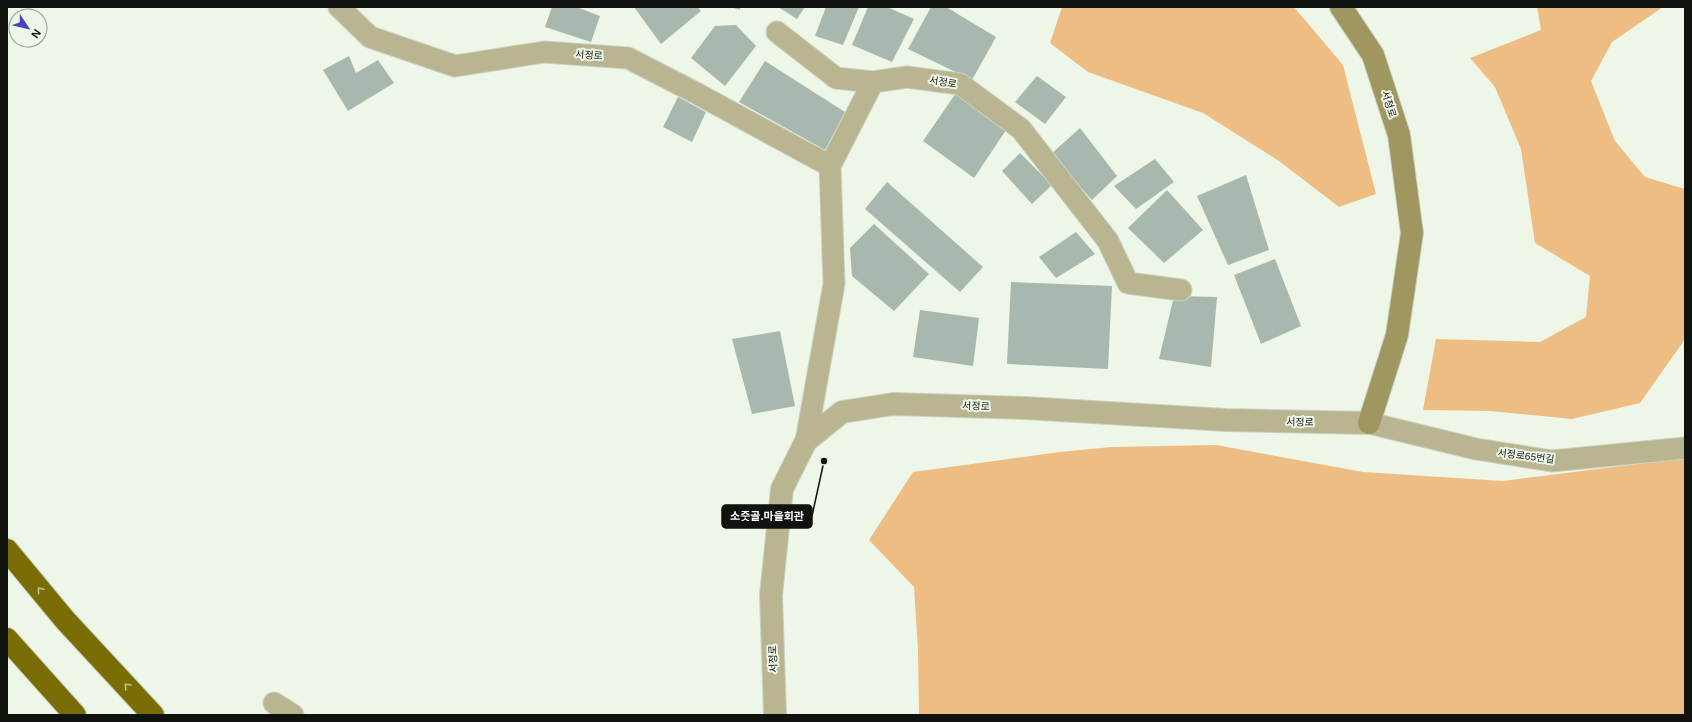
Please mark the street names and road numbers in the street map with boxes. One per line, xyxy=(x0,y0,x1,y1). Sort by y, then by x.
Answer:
street label: 서정로 xyxy=(575,49,603,61)
street label: 서정로 xyxy=(929,74,957,90)
street label: 서정로 xyxy=(1380,89,1398,119)
street label: 서정로 xyxy=(962,400,990,412)
street label: 서정로 xyxy=(1286,416,1314,428)
street label: 서정로65번길 xyxy=(1497,447,1555,465)
street label: 서정로 xyxy=(767,645,779,673)

